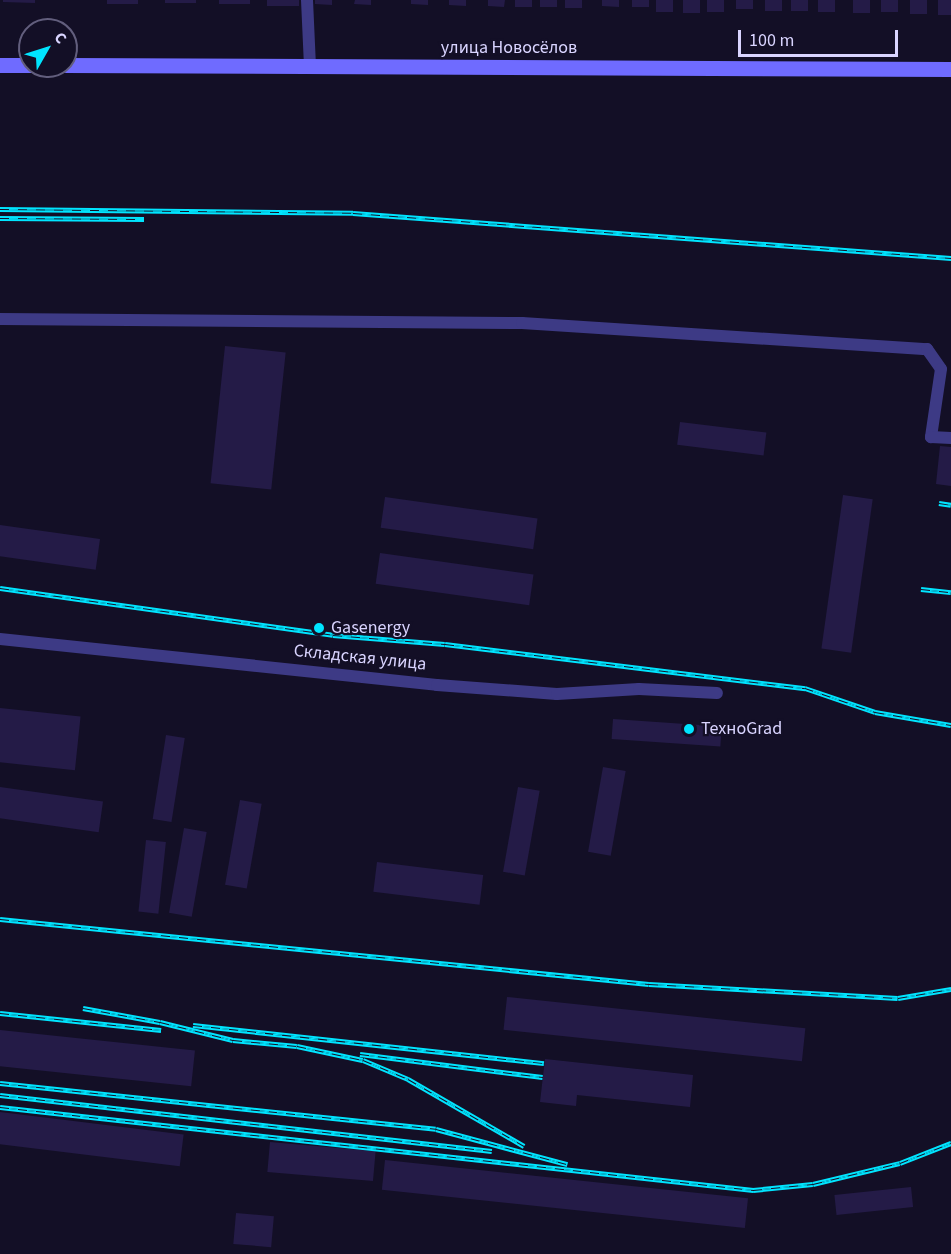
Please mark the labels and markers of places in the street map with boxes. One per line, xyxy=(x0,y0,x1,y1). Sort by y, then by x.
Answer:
place label: Gasenergy xyxy=(331,617,410,639)
marker: Gasenergy xyxy=(312,621,326,635)
place label: ТехноGrad xyxy=(701,718,782,740)
marker: ТехноGrad xyxy=(682,722,696,736)

